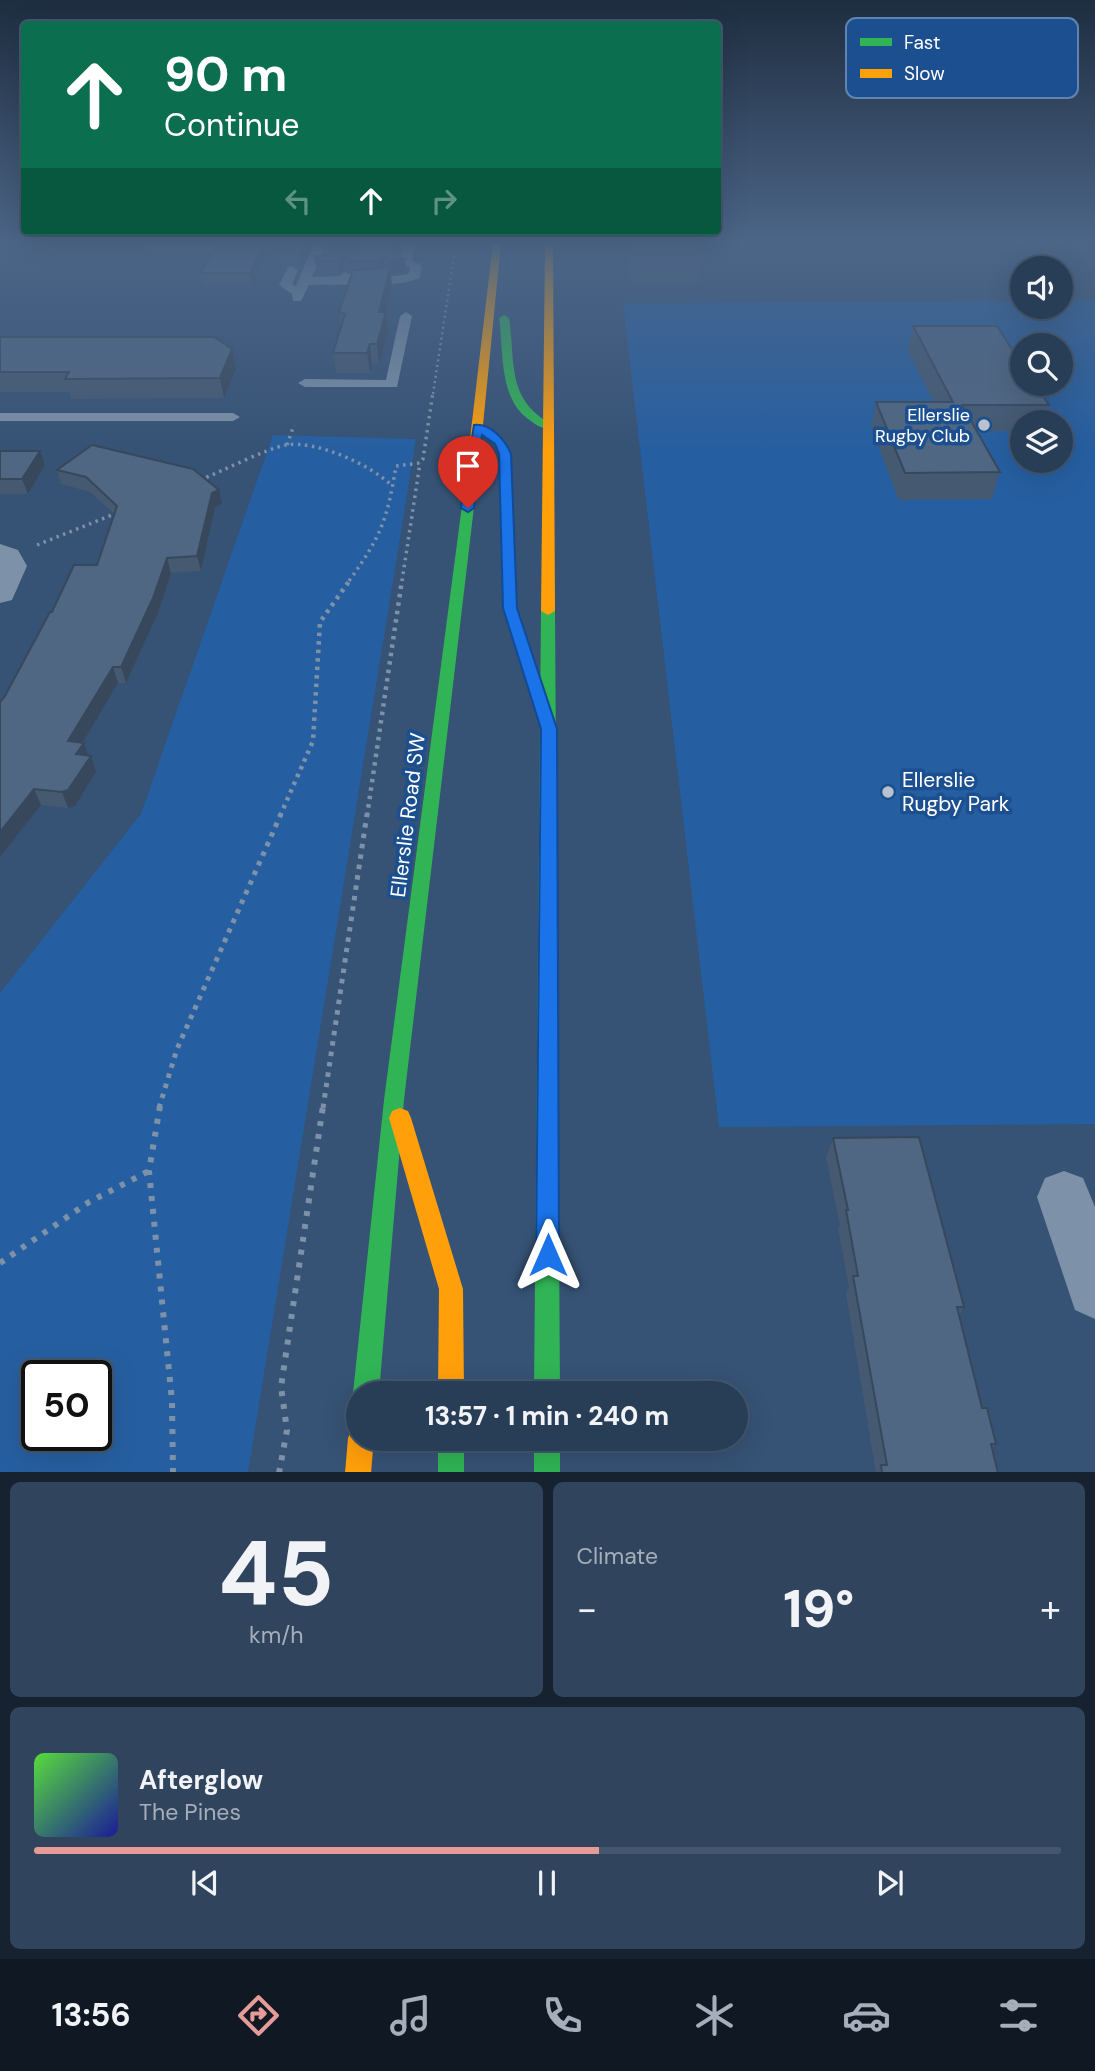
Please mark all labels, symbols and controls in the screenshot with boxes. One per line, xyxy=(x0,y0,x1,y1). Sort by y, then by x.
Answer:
legend xyxy=(846,18,1078,98)
text: Fast xyxy=(904,30,940,55)
text: 90 m xyxy=(164,42,287,106)
icon: ahead xyxy=(49,49,140,140)
text: Slow xyxy=(904,61,945,86)
text: Continue xyxy=(164,104,299,146)
icon: left xyxy=(279,182,317,220)
icon: ahead xyxy=(352,182,390,220)
icon: right xyxy=(425,182,463,220)
map controls xyxy=(1010,256,1073,473)
button: sound xyxy=(1010,256,1073,319)
button: search xyxy=(1010,333,1073,396)
place label: Ellerslie Rugby Club xyxy=(875,403,970,448)
button: layers xyxy=(1010,410,1073,473)
marker: Ellerslie Rugby Club xyxy=(976,417,992,433)
pin xyxy=(438,436,498,508)
icon: arrive xyxy=(449,447,487,485)
street label: Ellerslie Road SW xyxy=(384,731,432,899)
place label: Ellerslie Rugby Park xyxy=(902,766,1010,818)
marker: Ellerslie Rugby Park xyxy=(880,784,896,800)
position arrow xyxy=(511,1218,585,1292)
speed limit sign: 50 xyxy=(21,1360,112,1451)
text: 13:57 · 1 min · 240 m xyxy=(425,1399,669,1433)
text: 45 xyxy=(218,1515,334,1633)
text: Climate xyxy=(577,1541,658,1571)
text: 19° xyxy=(783,1575,854,1643)
text: − xyxy=(577,1584,597,1634)
text: + xyxy=(1040,1584,1061,1634)
text: km/h xyxy=(249,1620,303,1650)
text: Afterglow xyxy=(139,1763,263,1797)
text: The Pines xyxy=(139,1797,241,1827)
icon: previous xyxy=(186,1864,224,1902)
icon: pause xyxy=(528,1864,566,1902)
icon: next xyxy=(871,1864,909,1902)
icon: directions xyxy=(234,1991,283,2040)
icon: music xyxy=(386,1991,435,2040)
icon: phone xyxy=(538,1991,587,2040)
icon: climate xyxy=(690,1991,739,2040)
icon: car xyxy=(842,1991,891,2040)
icon: filters xyxy=(994,1991,1043,2040)
text: 13:56 xyxy=(52,1994,131,2036)

